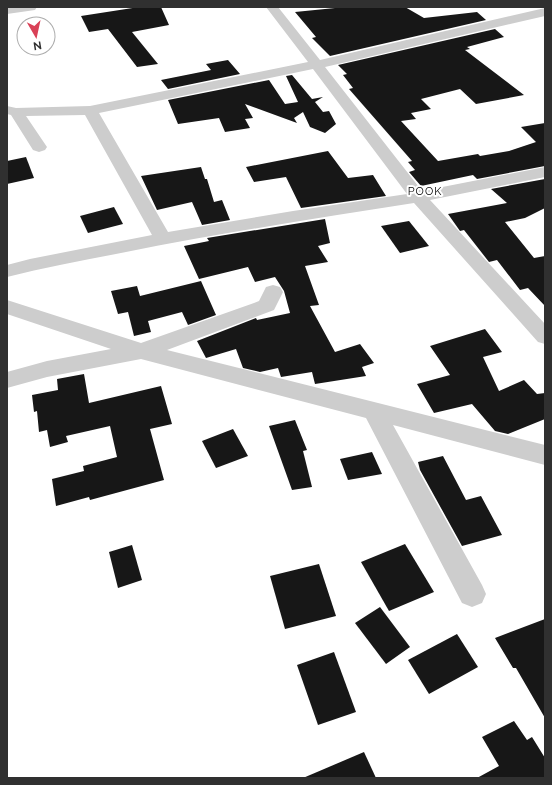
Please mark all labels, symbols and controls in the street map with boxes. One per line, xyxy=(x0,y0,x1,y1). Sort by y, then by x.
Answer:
north arrow xyxy=(16,16,56,56)
text: N xyxy=(32,38,43,52)
district label: POOK xyxy=(408,185,442,198)

